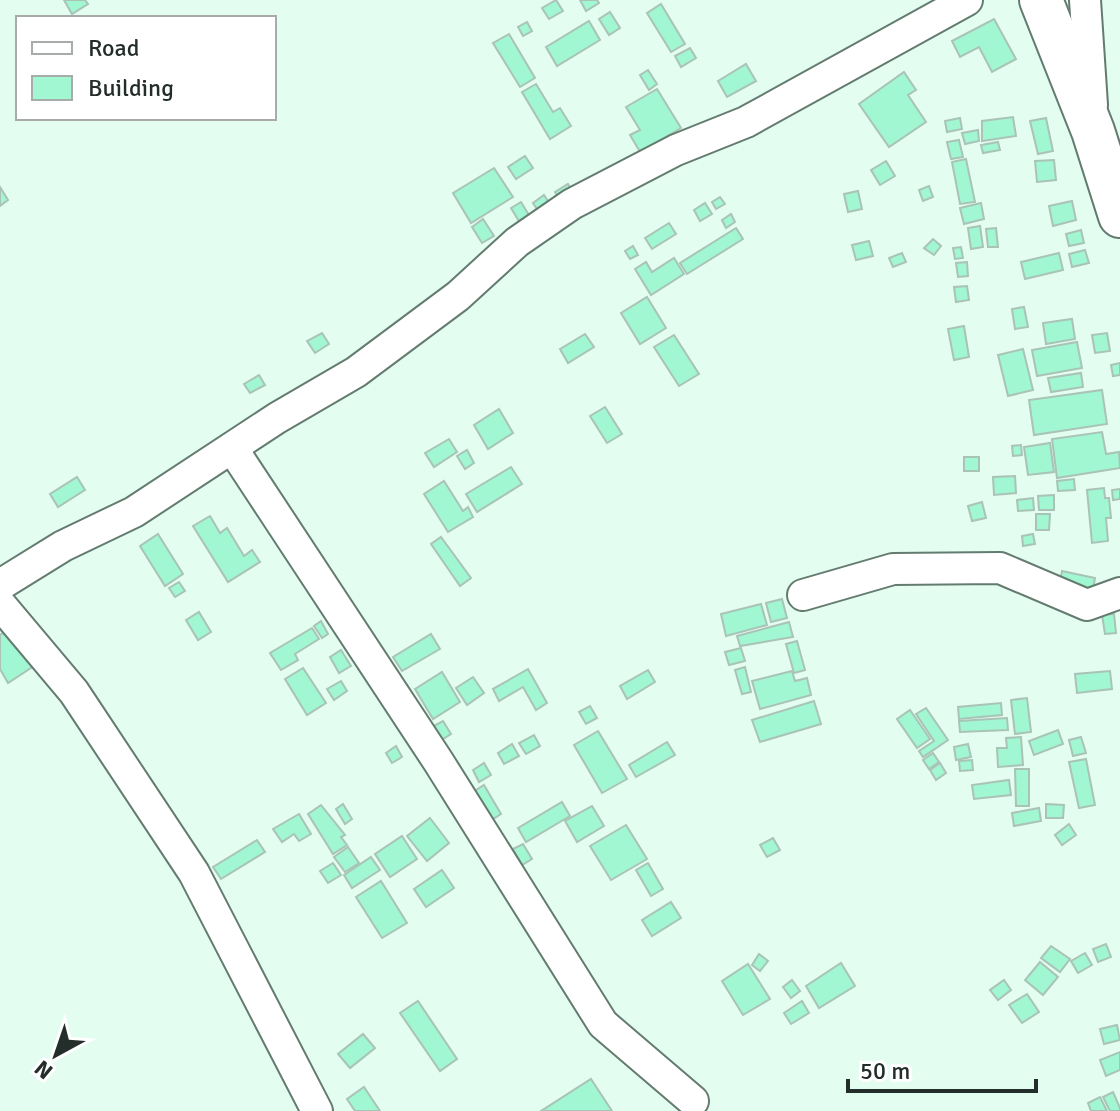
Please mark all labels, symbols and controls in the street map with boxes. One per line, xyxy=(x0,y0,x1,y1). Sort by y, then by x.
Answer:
legend xyxy=(16,16,276,120)
text: Road xyxy=(88,33,139,63)
text: Building xyxy=(88,73,174,103)
north arrow xyxy=(16,1015,96,1095)
scale bar xyxy=(848,1043,1036,1093)
text: N xyxy=(29,1055,58,1085)
text: 50 m xyxy=(860,1056,910,1086)

